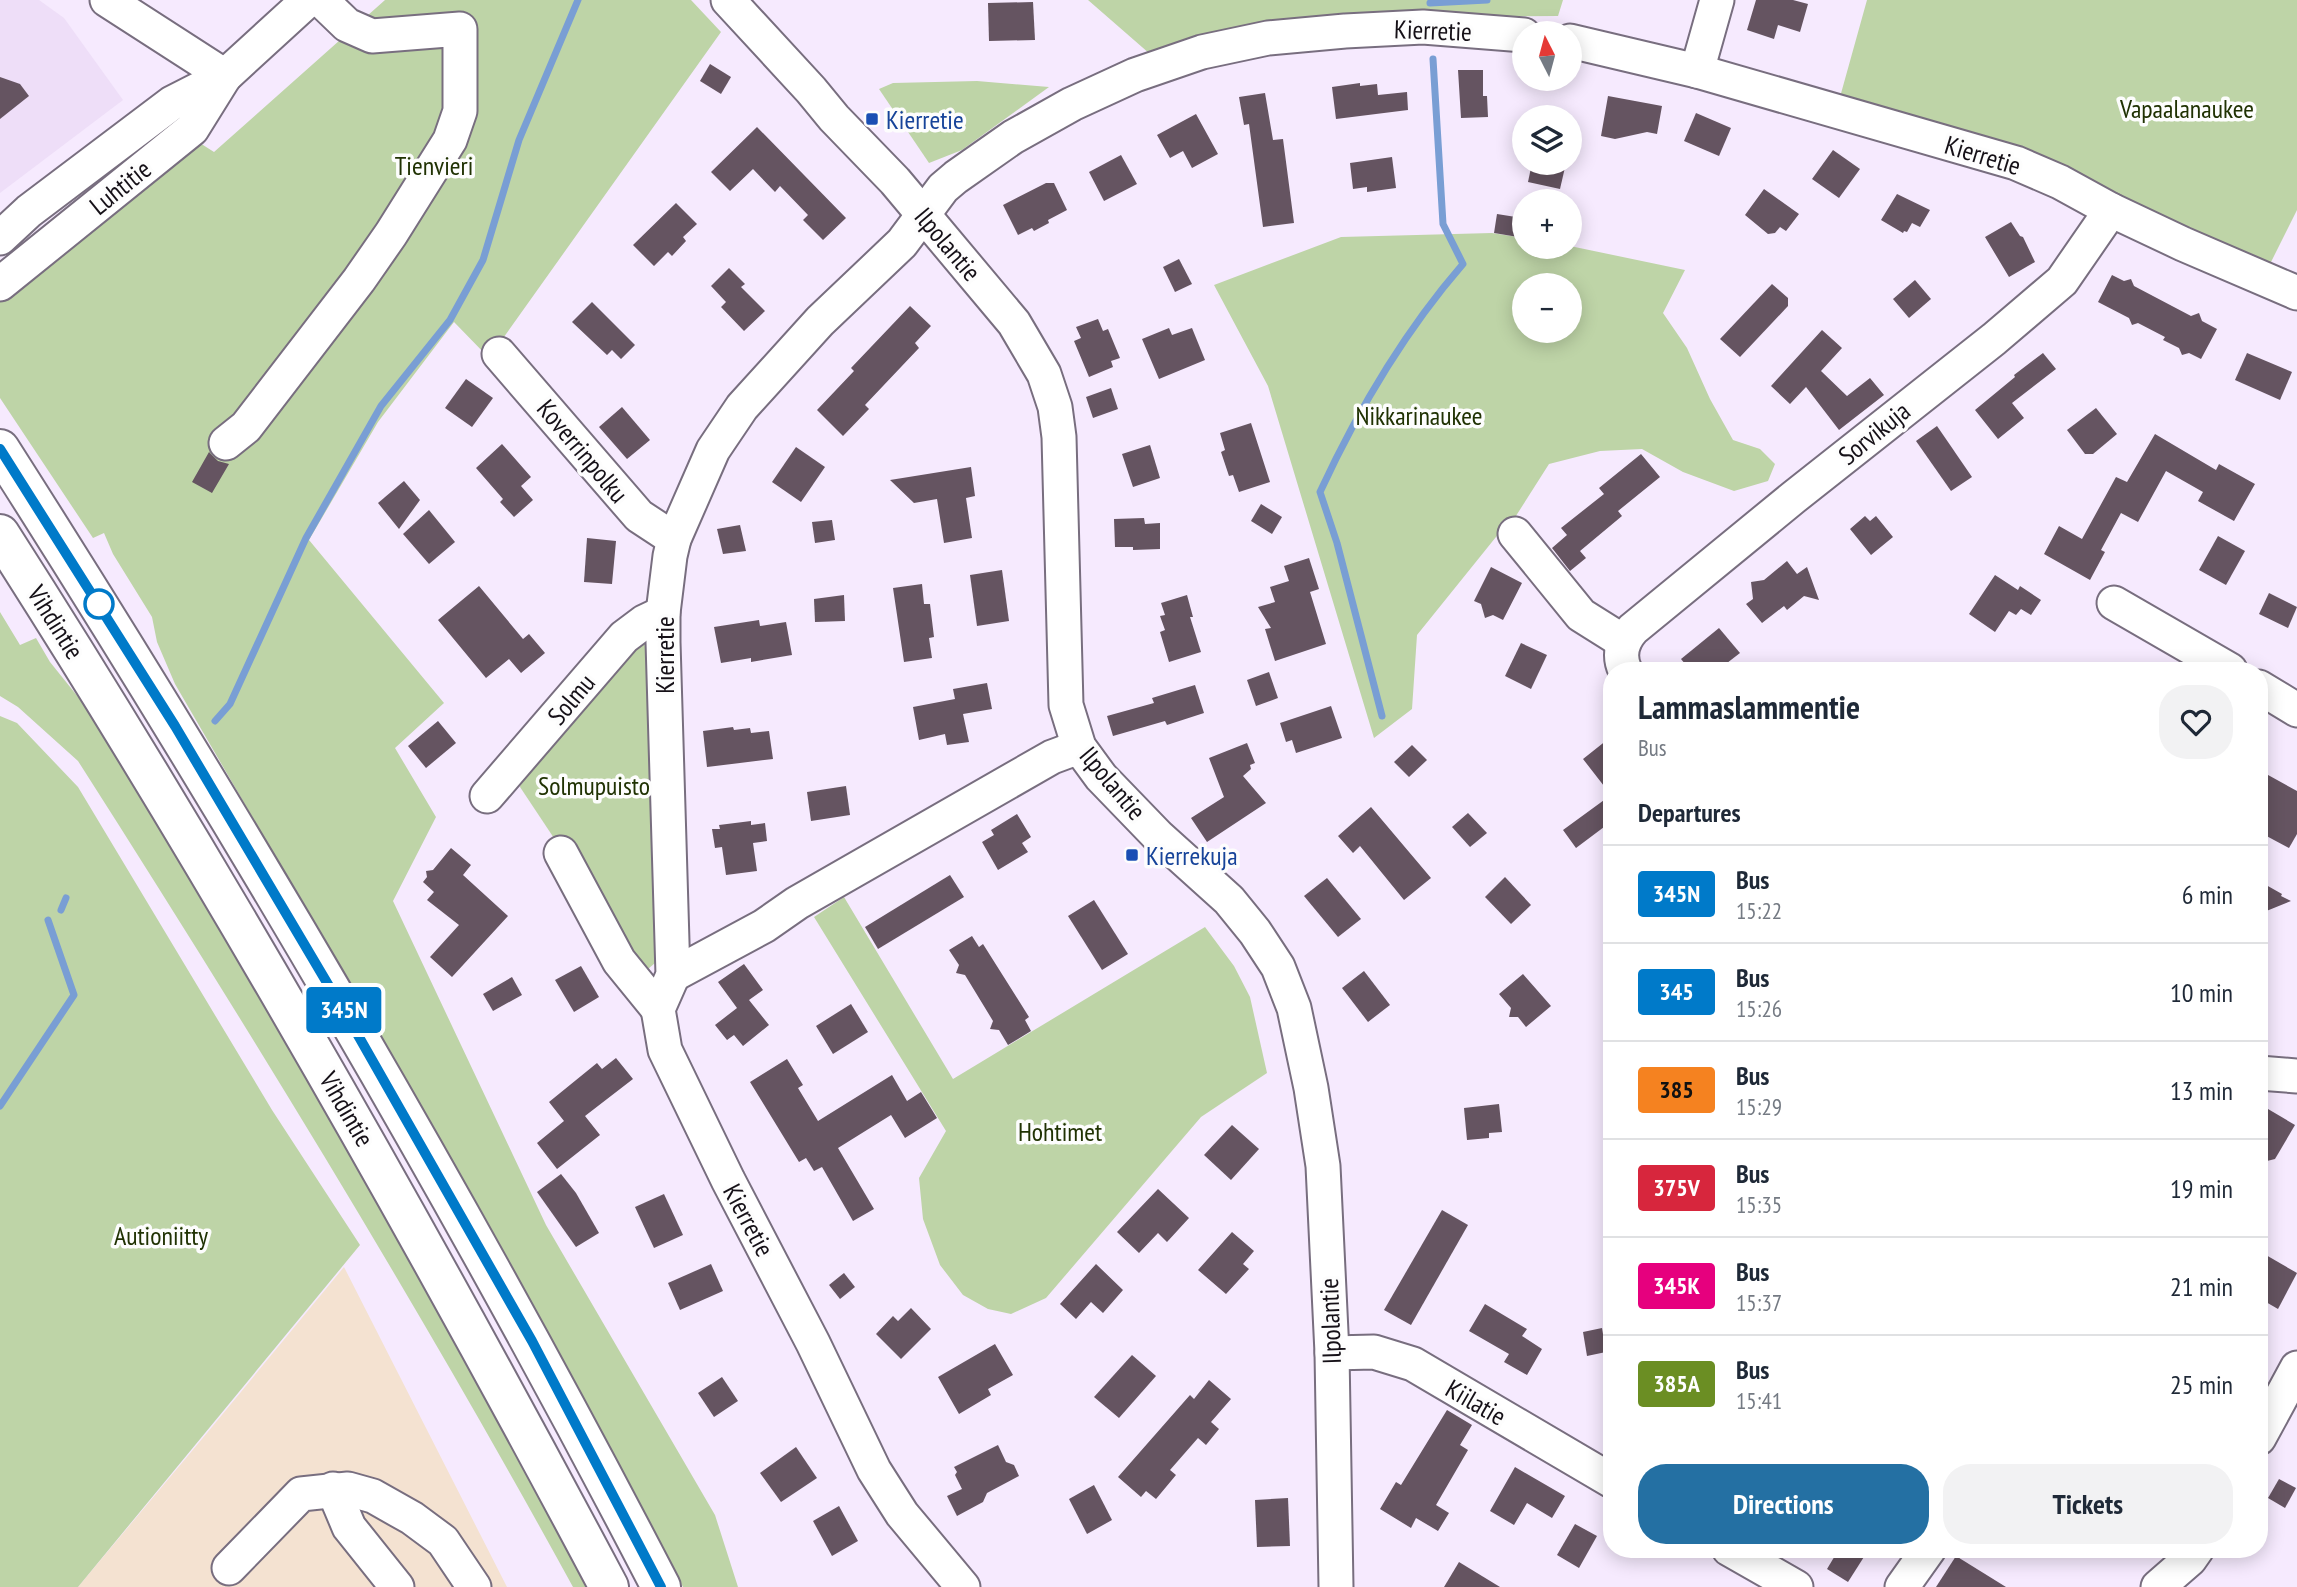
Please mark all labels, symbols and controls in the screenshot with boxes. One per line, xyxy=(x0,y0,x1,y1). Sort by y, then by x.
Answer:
street label: Kierretie xyxy=(1394,12,1472,48)
north arrow xyxy=(1512,21,1582,91)
map controls xyxy=(1512,21,1582,343)
park label: Vapaalanaukee xyxy=(2119,92,2254,125)
place label: Kierretie xyxy=(886,103,964,136)
button: layers xyxy=(1512,105,1582,175)
marker: Kierretie xyxy=(864,111,880,127)
street label: Kierretie xyxy=(1941,128,2025,182)
park label: Tienvieri xyxy=(395,149,473,182)
street label: Luhtitie xyxy=(83,152,157,222)
button: + xyxy=(1512,189,1582,259)
street label: Ilpolantie xyxy=(908,200,988,288)
button: − xyxy=(1512,273,1582,343)
street label: Koverrinpolku xyxy=(530,393,636,509)
street label: Sorvikuja xyxy=(1832,394,1916,472)
park label: Nikkarinaukee xyxy=(1355,399,1483,432)
street label: Vihdintie xyxy=(20,578,91,665)
unlabelled marker xyxy=(84,589,114,619)
street label: Kierretie xyxy=(648,616,681,694)
street label: Solmu xyxy=(540,667,602,731)
text: Lammaslammentie xyxy=(1638,685,1860,728)
button: heart xyxy=(2159,685,2233,759)
text: Bus xyxy=(1638,733,1667,762)
street label: Ilpolantie xyxy=(1073,739,1153,827)
park label: Solmupuisto xyxy=(538,769,650,802)
text: Departures xyxy=(1638,796,1741,829)
place label: Kierrekuja xyxy=(1146,839,1238,872)
marker: Kierrekuja xyxy=(1124,847,1140,863)
text: Bus xyxy=(1736,863,1769,896)
text: 345N xyxy=(1653,878,1700,909)
text: 6 min xyxy=(2182,878,2233,911)
text: 15:22 xyxy=(1736,896,1782,925)
text: Bus xyxy=(1736,961,1769,994)
text: 345 xyxy=(1659,976,1694,1007)
text: 10 min xyxy=(2170,976,2233,1009)
line badge: 345N xyxy=(295,987,393,1033)
text: 345N xyxy=(320,994,368,1025)
text: 15:26 xyxy=(1736,994,1782,1023)
text: Bus xyxy=(1736,1059,1769,1092)
street label: Vihdintie xyxy=(312,1065,382,1152)
text: 385 xyxy=(1659,1074,1694,1105)
text: 13 min xyxy=(2170,1074,2233,1107)
text: 15:29 xyxy=(1736,1092,1782,1121)
park label: Hohtimet xyxy=(1018,1115,1102,1148)
text: Bus xyxy=(1736,1157,1769,1190)
text: 375V xyxy=(1653,1172,1700,1203)
text: 19 min xyxy=(2170,1172,2233,1205)
street label: Kierretie xyxy=(716,1178,782,1262)
text: 15:35 xyxy=(1736,1190,1782,1219)
park label: Autioniitty xyxy=(114,1219,208,1252)
text: Bus xyxy=(1736,1255,1769,1288)
text: 345K xyxy=(1653,1270,1700,1301)
text: 21 min xyxy=(2170,1270,2233,1303)
street label: Ilpolantie xyxy=(1312,1277,1348,1365)
text: 15:37 xyxy=(1736,1288,1782,1317)
text: Bus xyxy=(1736,1353,1769,1386)
text: 385A xyxy=(1653,1368,1700,1399)
text: 25 min xyxy=(2170,1368,2233,1401)
street label: Kiilatie xyxy=(1440,1372,1512,1432)
text: 15:41 xyxy=(1736,1386,1782,1415)
button: Directions xyxy=(1638,1464,1929,1544)
button: Tickets xyxy=(1943,1464,2233,1544)

